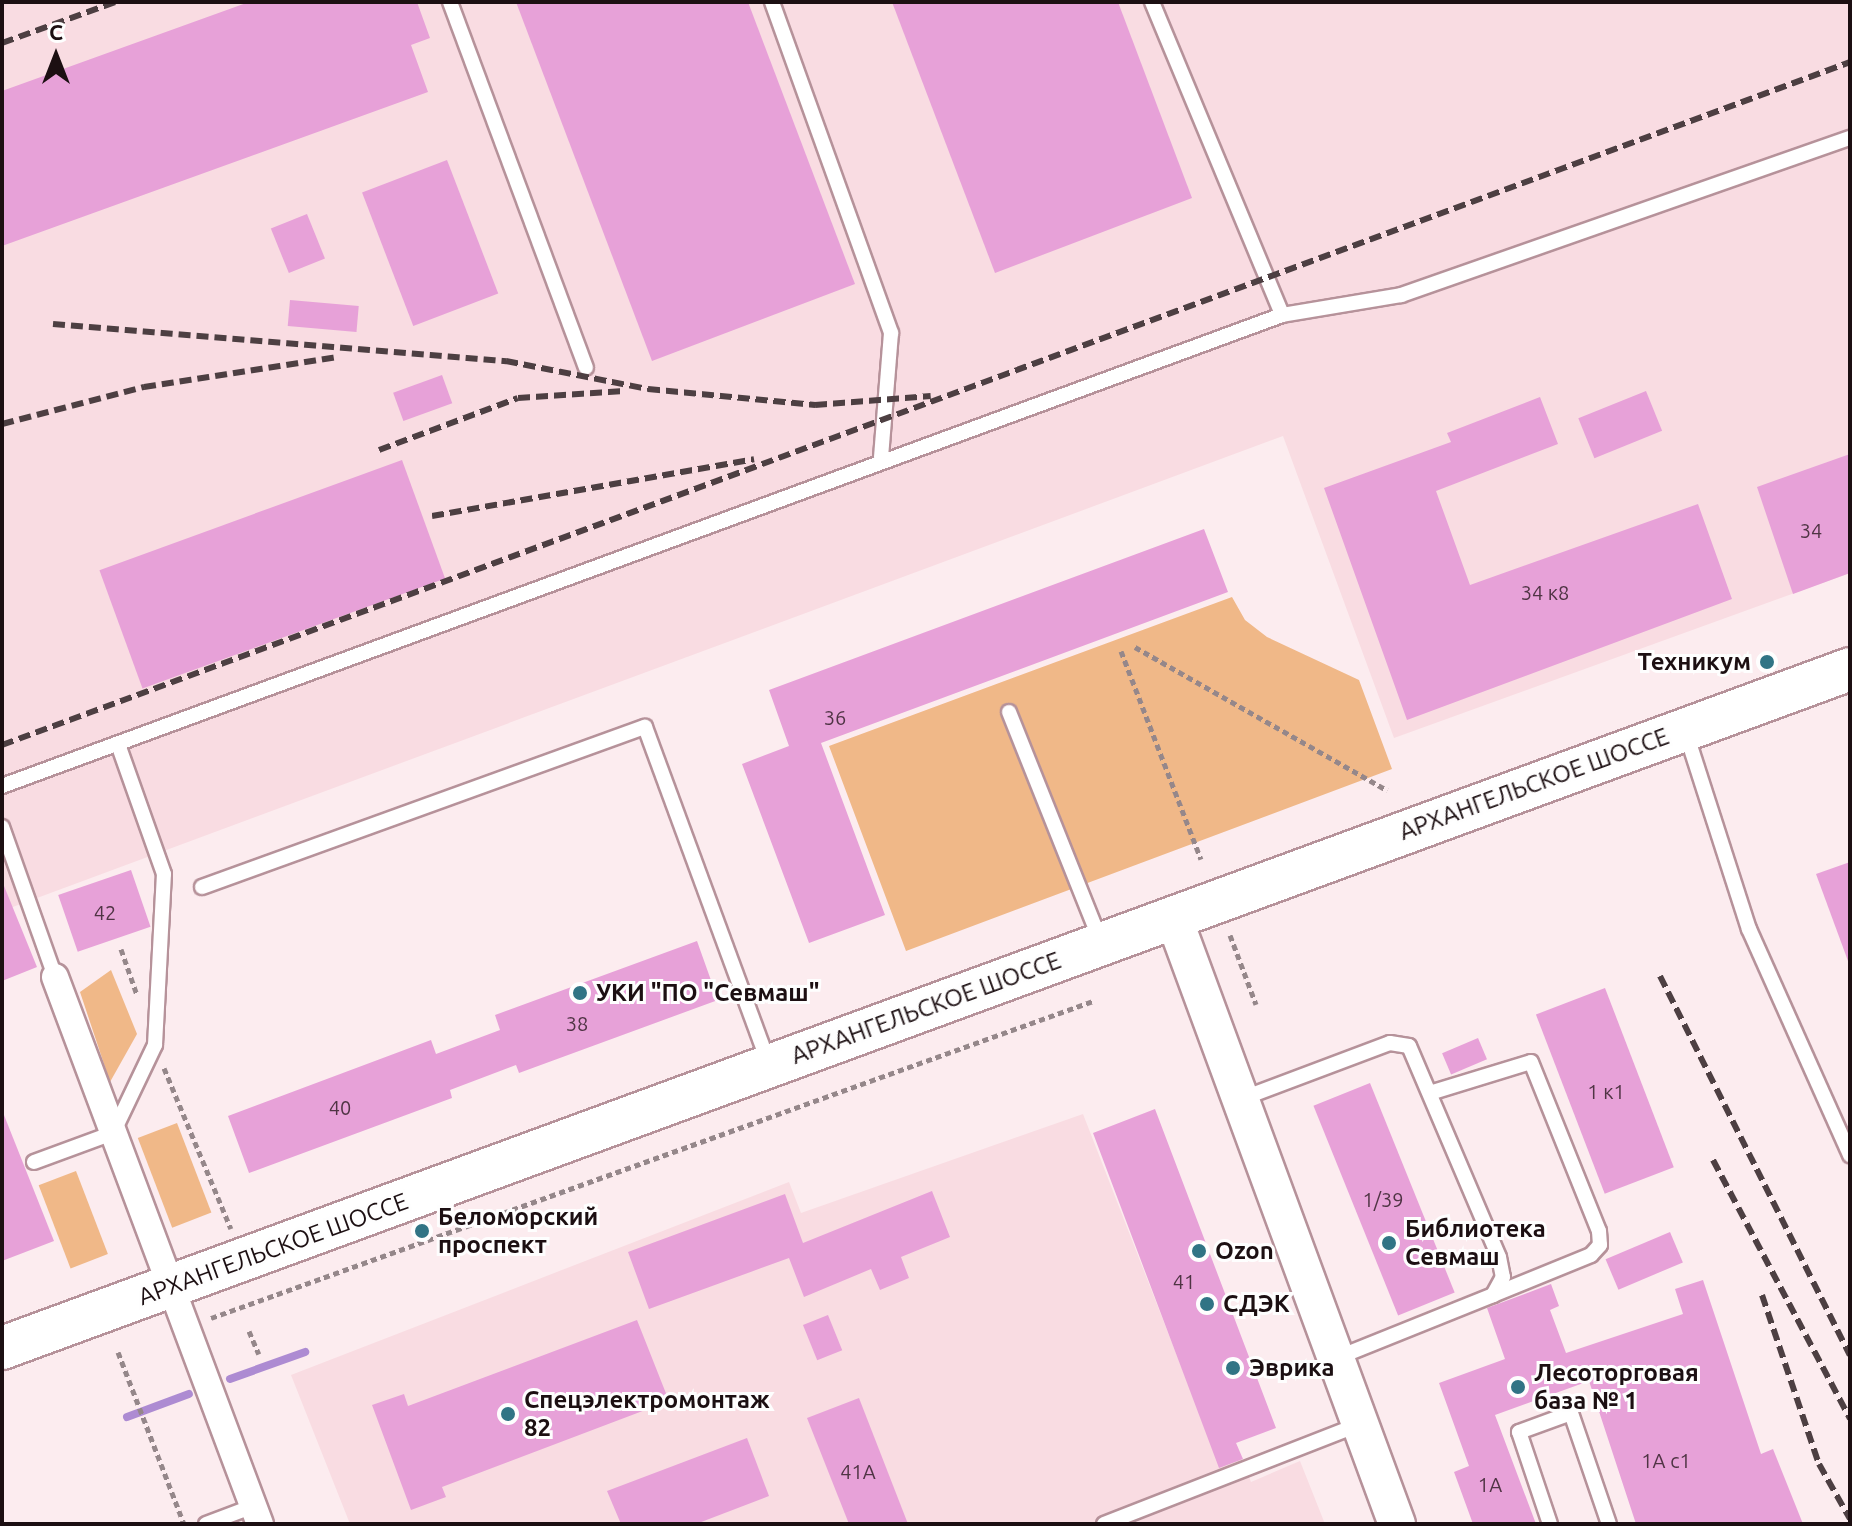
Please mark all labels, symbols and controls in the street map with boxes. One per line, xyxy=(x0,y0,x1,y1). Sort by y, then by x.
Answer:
north arrow xyxy=(16,16,96,96)
text: С xyxy=(49,19,63,44)
house number: 34 xyxy=(1800,518,1822,542)
house number: 34 к8 xyxy=(1521,580,1569,604)
place label: Техникум xyxy=(1637,648,1751,676)
marker: Техникум xyxy=(1758,653,1776,671)
house number: 36 xyxy=(824,705,846,729)
street label: АРХАНГЕЛЬСКОЕ ШОССЕ xyxy=(1395,722,1673,846)
house number: 42 xyxy=(94,900,116,924)
street label: АРХАНГЕЛЬСКОЕ ШОССЕ xyxy=(787,946,1065,1070)
place label: УКИ "ПО "Севмаш" xyxy=(596,979,819,1007)
marker: УКИ "ПО "Севмаш" xyxy=(571,984,589,1002)
house number: 38 xyxy=(566,1011,588,1035)
house number: 1 к1 xyxy=(1587,1079,1625,1103)
house number: 40 xyxy=(329,1095,351,1119)
street label: АРХАНГЕЛЬСКОЕ ШОССЕ xyxy=(134,1187,412,1311)
house number: 1/39 xyxy=(1362,1187,1404,1211)
place label: Беломорский проспект xyxy=(438,1203,598,1259)
place label: Библиотека Севмаш xyxy=(1405,1215,1546,1271)
marker: Беломорский проспект xyxy=(413,1222,431,1240)
marker: Библиотека Севмаш xyxy=(1380,1234,1398,1252)
place label: Ozon xyxy=(1215,1237,1274,1265)
marker: Ozon xyxy=(1190,1242,1208,1260)
house number: 41 xyxy=(1173,1269,1195,1293)
place label: СДЭК xyxy=(1223,1290,1290,1318)
marker: СДЭК xyxy=(1198,1295,1216,1313)
place label: Эврика xyxy=(1249,1354,1335,1382)
marker: Эврика xyxy=(1224,1359,1242,1377)
place label: Лесоторговая база № 1 xyxy=(1534,1359,1699,1415)
marker: Лесоторговая база № 1 xyxy=(1509,1378,1527,1396)
place label: Спецэлектромонтаж 82 xyxy=(524,1386,770,1442)
marker: Спецэлектромонтаж 82 xyxy=(499,1405,517,1423)
house number: 1А с1 xyxy=(1641,1448,1691,1472)
house number: 41А xyxy=(840,1459,876,1483)
house number: 1А xyxy=(1478,1472,1502,1496)

